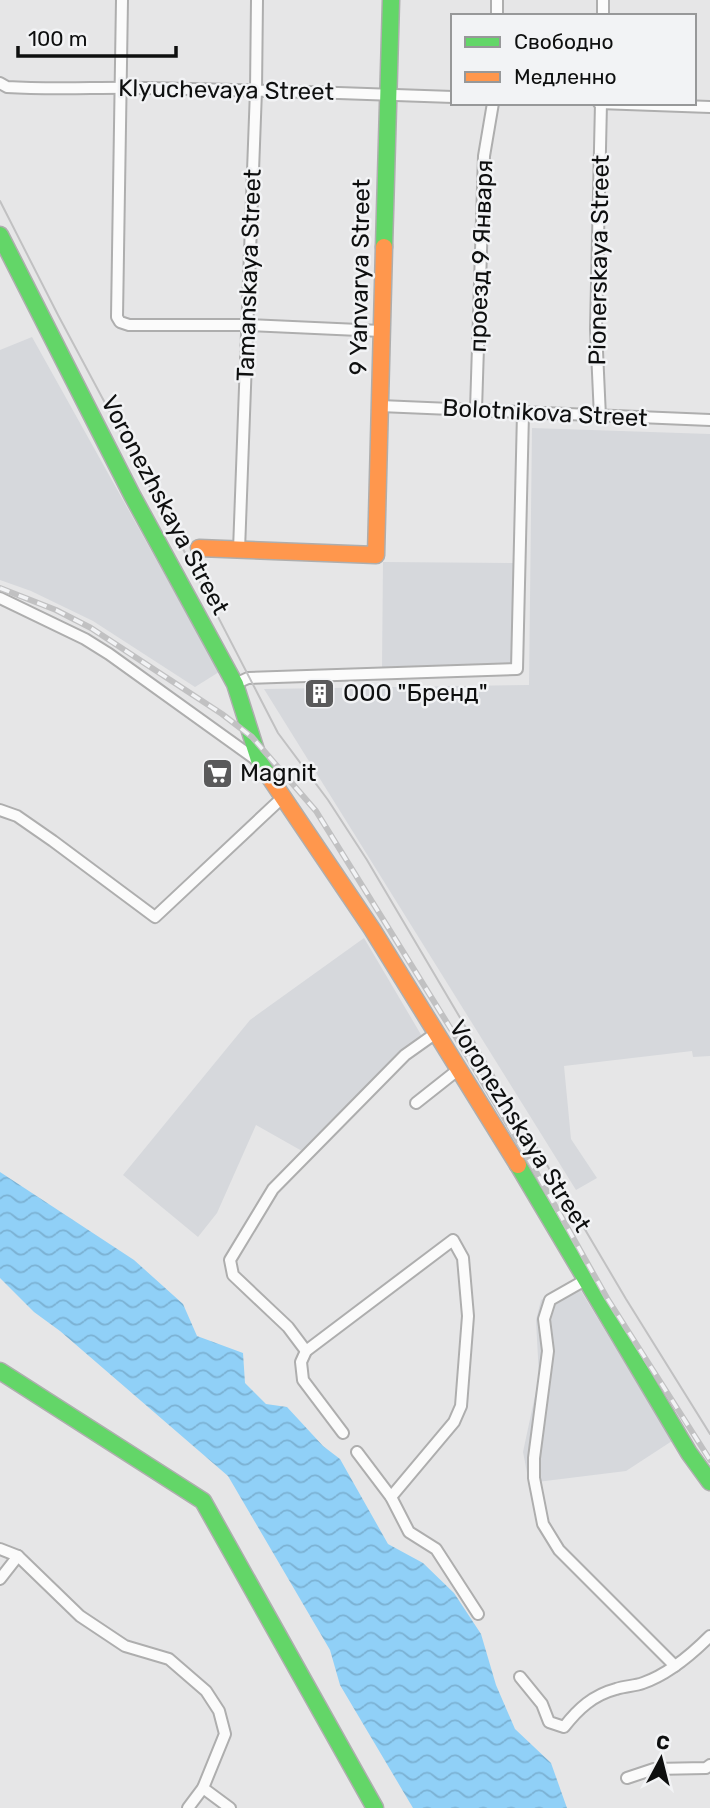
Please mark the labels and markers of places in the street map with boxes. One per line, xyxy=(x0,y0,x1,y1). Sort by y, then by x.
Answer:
building icon: ООО "Бренд" xyxy=(303,676,337,710)
place label: ООО "Бренд" xyxy=(343,679,488,707)
supermarket icon: Magnit xyxy=(200,756,234,790)
place label: Magnit xyxy=(240,759,316,787)

